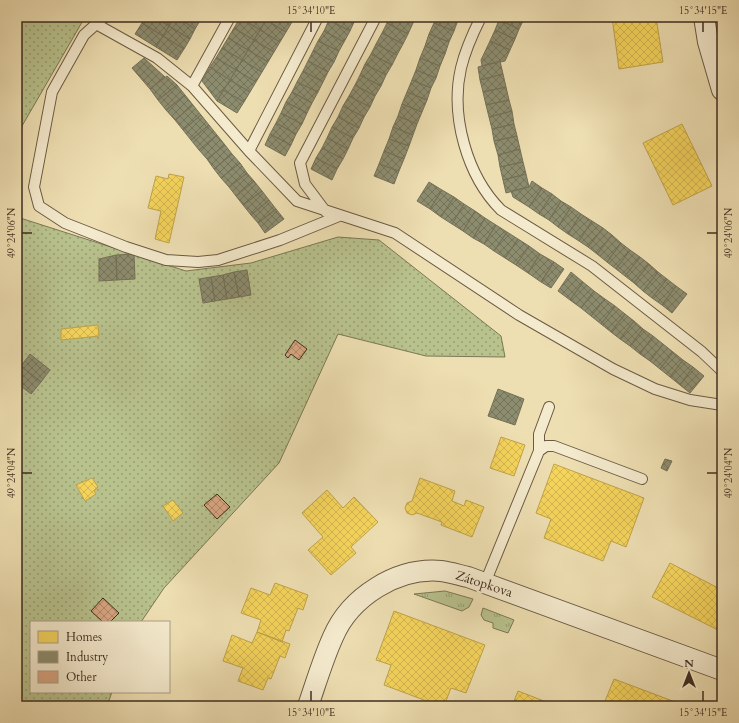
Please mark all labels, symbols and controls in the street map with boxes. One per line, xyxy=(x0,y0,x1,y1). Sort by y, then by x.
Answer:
text: 15°34'10"E xyxy=(287,4,335,18)
text: 15°34'15"E xyxy=(679,4,727,18)
text: 49°24'06"N xyxy=(5,207,19,258)
text: 49°24'06"N xyxy=(722,207,736,258)
text: 49°24'04"N xyxy=(5,447,19,498)
text: 49°24'04"N xyxy=(722,447,736,498)
street label: Zátopkova xyxy=(453,566,515,602)
legend xyxy=(30,621,170,693)
text: Homes xyxy=(66,629,102,645)
text: Industry xyxy=(66,649,109,665)
north arrow xyxy=(669,653,709,693)
text: N xyxy=(684,656,694,671)
text: Other xyxy=(66,669,97,685)
text: 15°34'10"E xyxy=(287,706,335,720)
text: 15°34'15"E xyxy=(679,706,727,720)

